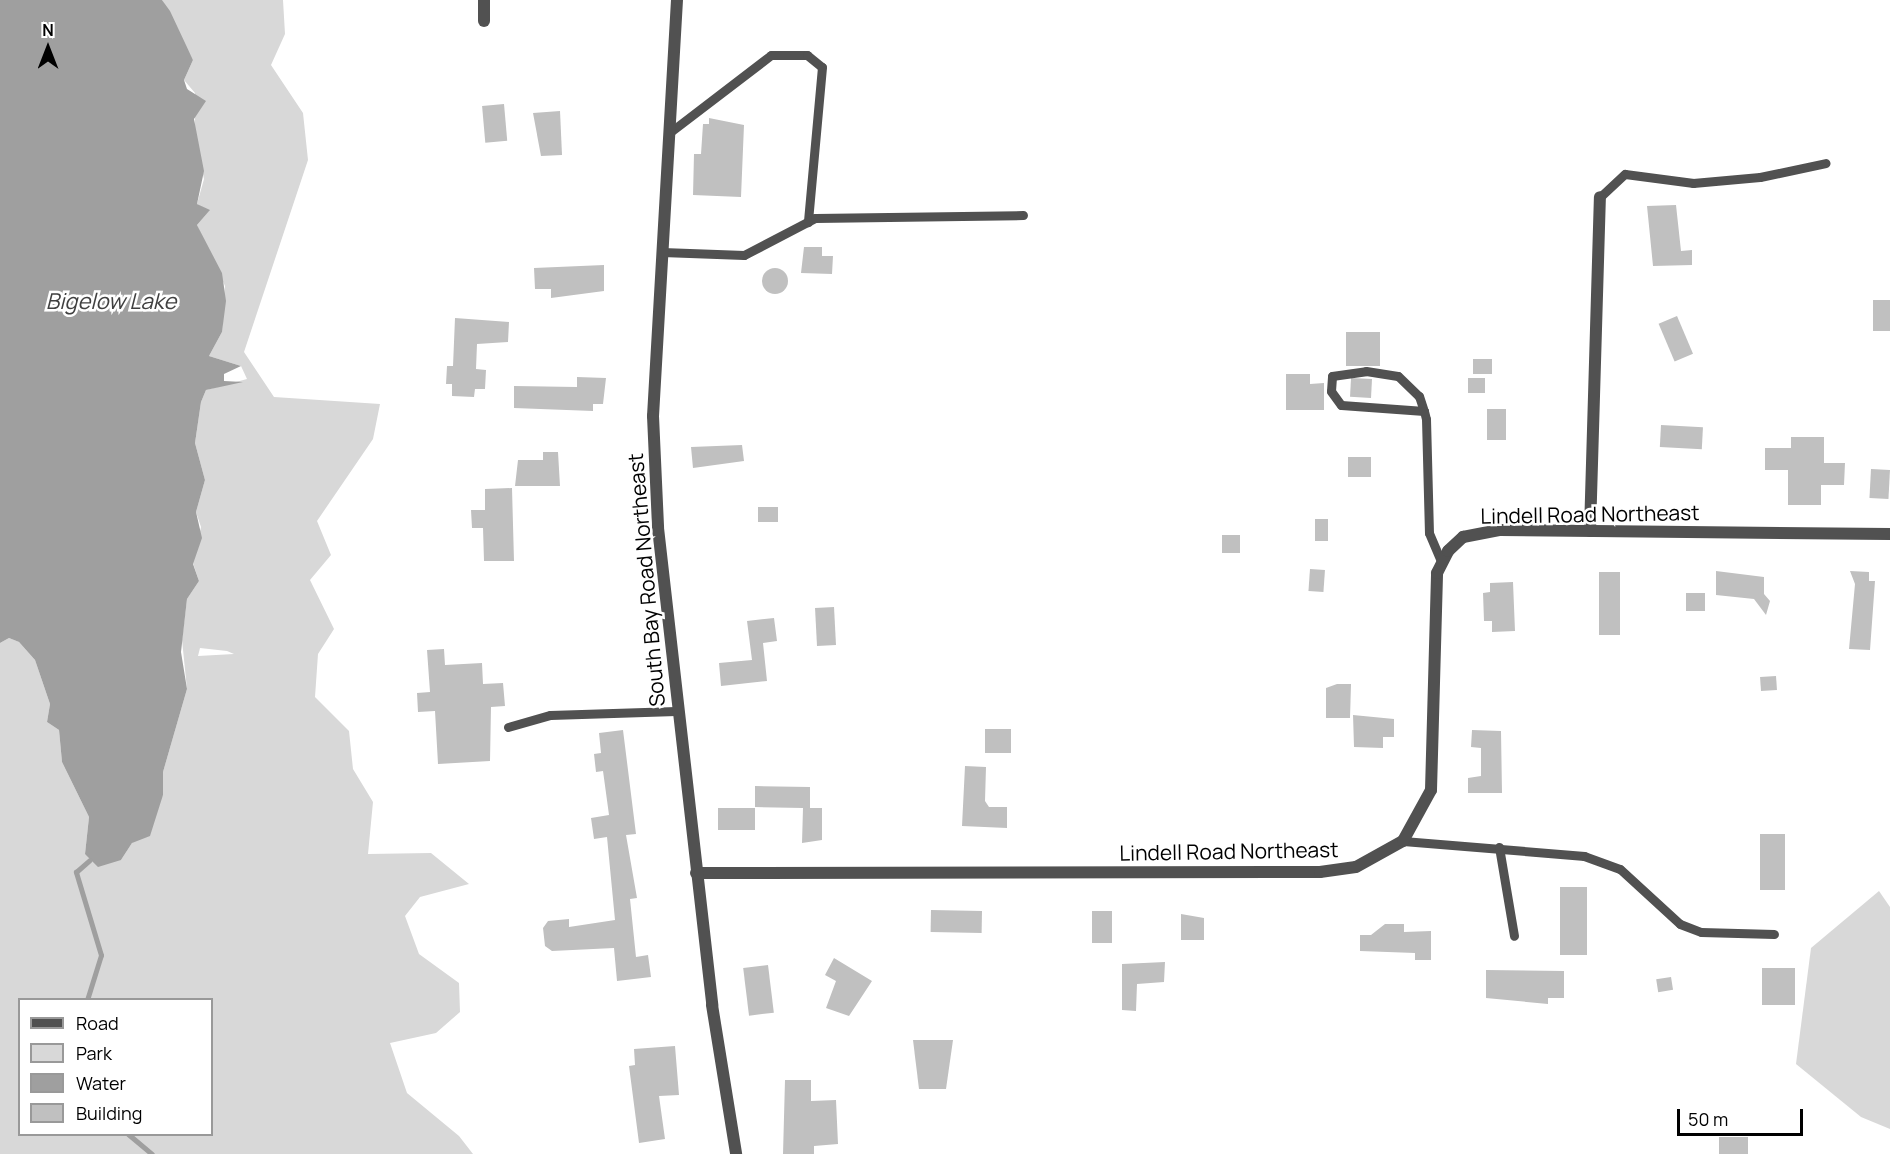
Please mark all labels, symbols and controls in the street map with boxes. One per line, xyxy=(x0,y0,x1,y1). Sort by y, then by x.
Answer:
north arrow xyxy=(18,18,78,78)
text: N xyxy=(42,19,54,41)
water label: Bigelow Lake xyxy=(46,289,176,315)
street label: South Bay Road Northeast xyxy=(622,452,670,708)
street label: Lindell Road Northeast xyxy=(1480,499,1700,529)
street label: Lindell Road Northeast xyxy=(1119,836,1339,866)
legend xyxy=(18,998,213,1136)
text: Road xyxy=(76,1011,119,1035)
text: Park xyxy=(76,1041,112,1065)
text: Water xyxy=(76,1071,126,1095)
scale bar xyxy=(1680,1097,1806,1135)
text: Building xyxy=(76,1101,142,1125)
text: 50 m xyxy=(1688,1107,1728,1131)

